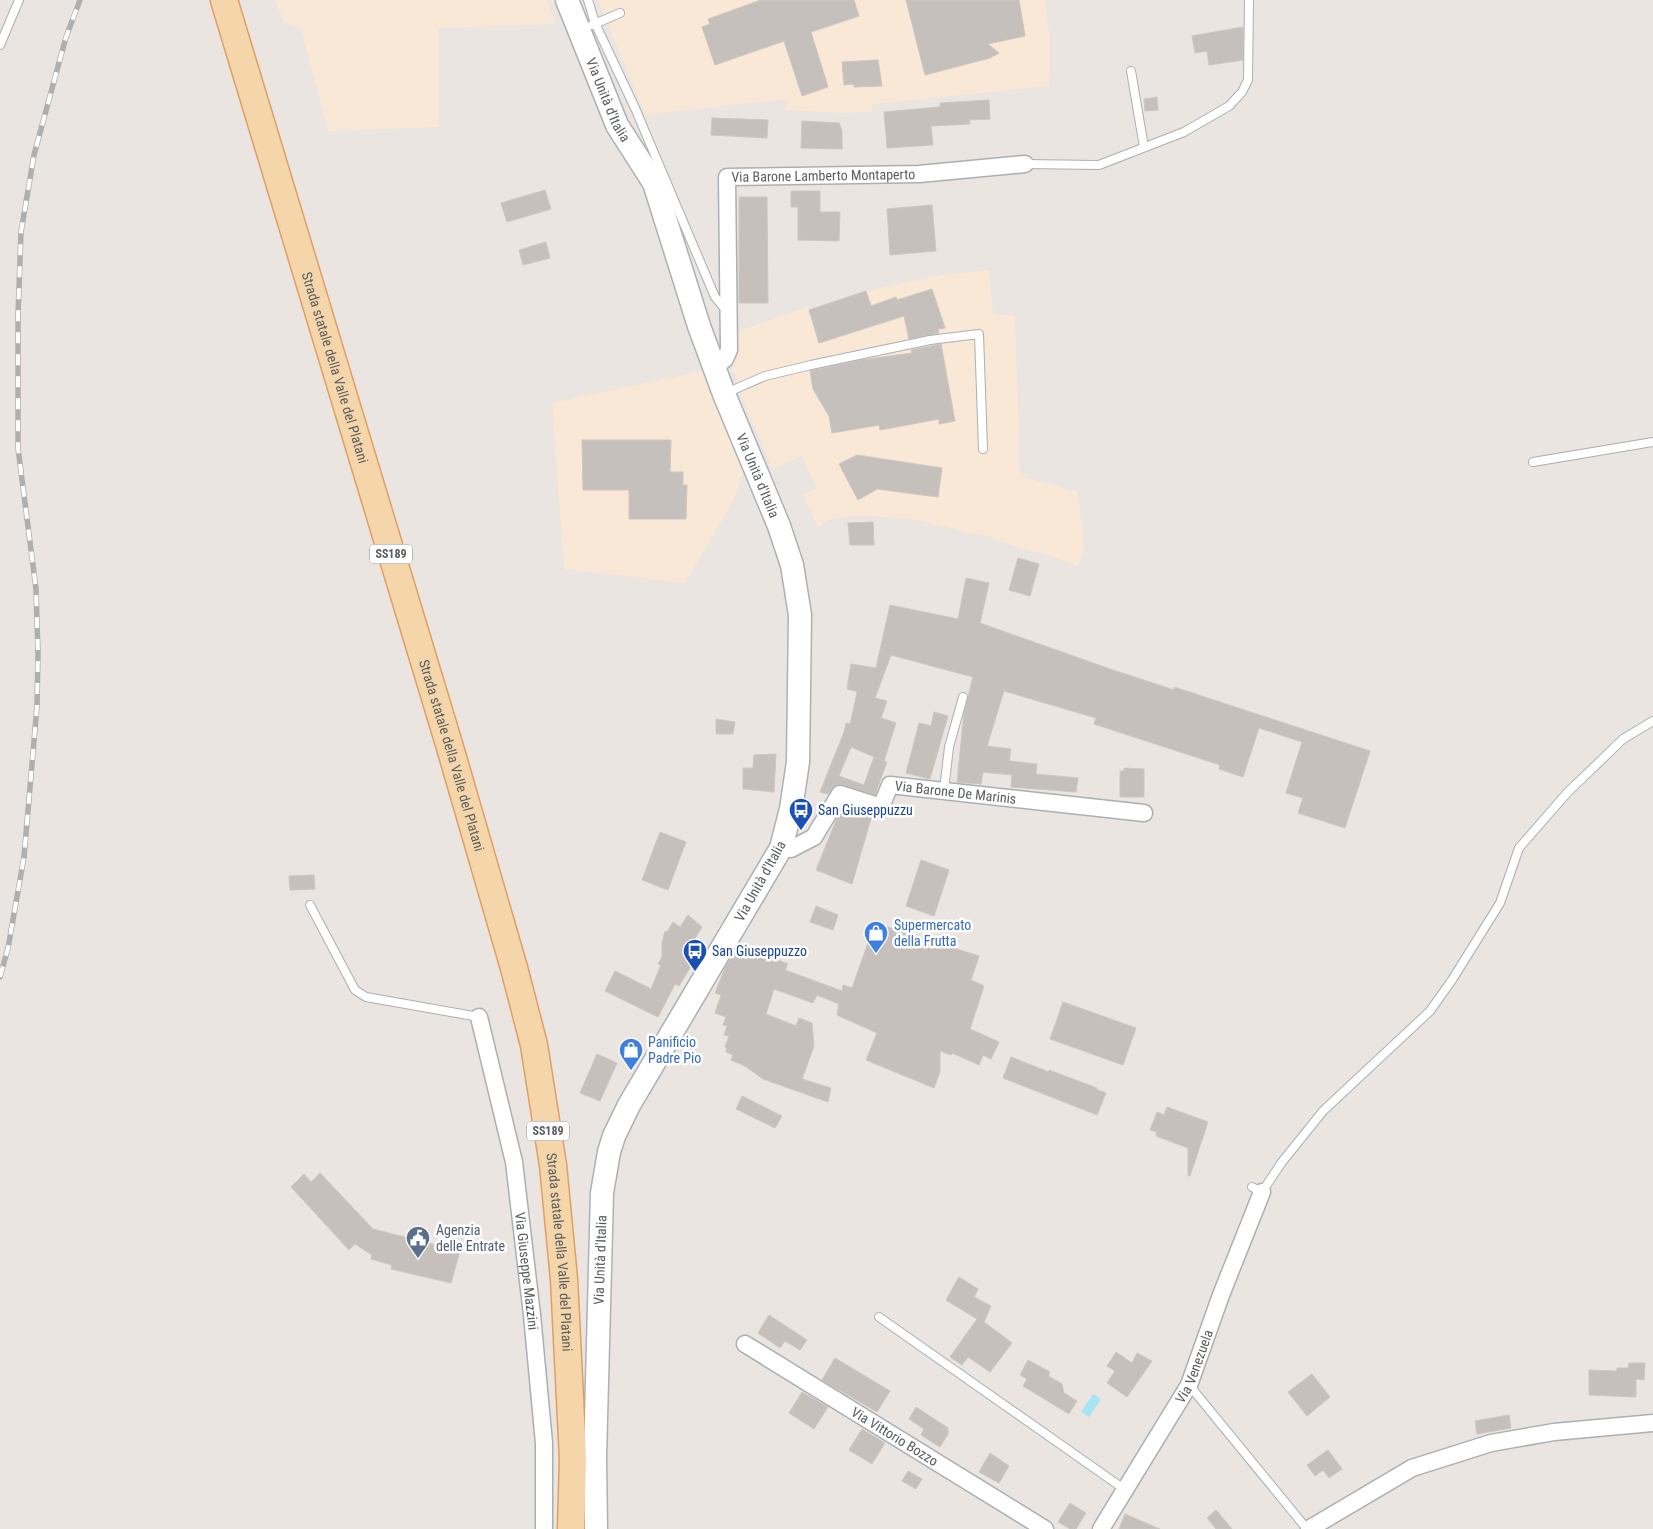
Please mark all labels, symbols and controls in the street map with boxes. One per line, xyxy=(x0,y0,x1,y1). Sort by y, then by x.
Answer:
street label: Via Unità d'Italia xyxy=(583,56,634,145)
street label: Via Barone Lamberto Montaperto xyxy=(731,166,915,185)
street label: Strada statale della Valle del Platani xyxy=(299,270,372,465)
street label: Via Unità d'Italia xyxy=(733,431,783,520)
road number: SS189 xyxy=(370,544,412,564)
street label: Strada statale della Valle del Platani xyxy=(416,658,488,853)
street label: Via Barone De Marinis xyxy=(894,778,1017,807)
bus stop icon: San Giuseppuzzu xyxy=(788,797,814,831)
place label: San Giuseppuzzu xyxy=(818,802,913,818)
street label: Via Unità d'Italia xyxy=(731,838,789,924)
place label: Supermercato della Frutta xyxy=(894,917,971,949)
shop icon: Supermercato della Frutta xyxy=(863,920,889,954)
bus stop icon: San Giuseppuzzo xyxy=(682,938,708,972)
place label: San Giuseppuzzo xyxy=(712,943,807,959)
place label: Panificio Padre Pio xyxy=(648,1034,701,1066)
shop icon: Panificio Padre Pio xyxy=(618,1037,644,1071)
road number: SS189 xyxy=(527,1122,569,1140)
street label: Strada statale della Valle del Platani xyxy=(543,1152,576,1352)
street label: Via Giuseppe Mazzini xyxy=(512,1211,541,1331)
street label: Via Unità d'Italia xyxy=(590,1215,610,1305)
place label: Agenzia delle Entrate xyxy=(436,1222,505,1254)
public building icon: Agenzia delle Entrate xyxy=(405,1225,431,1259)
street label: Via Venezuela xyxy=(1172,1327,1216,1406)
street label: Via Vittorio Bozzo xyxy=(849,1404,941,1469)

